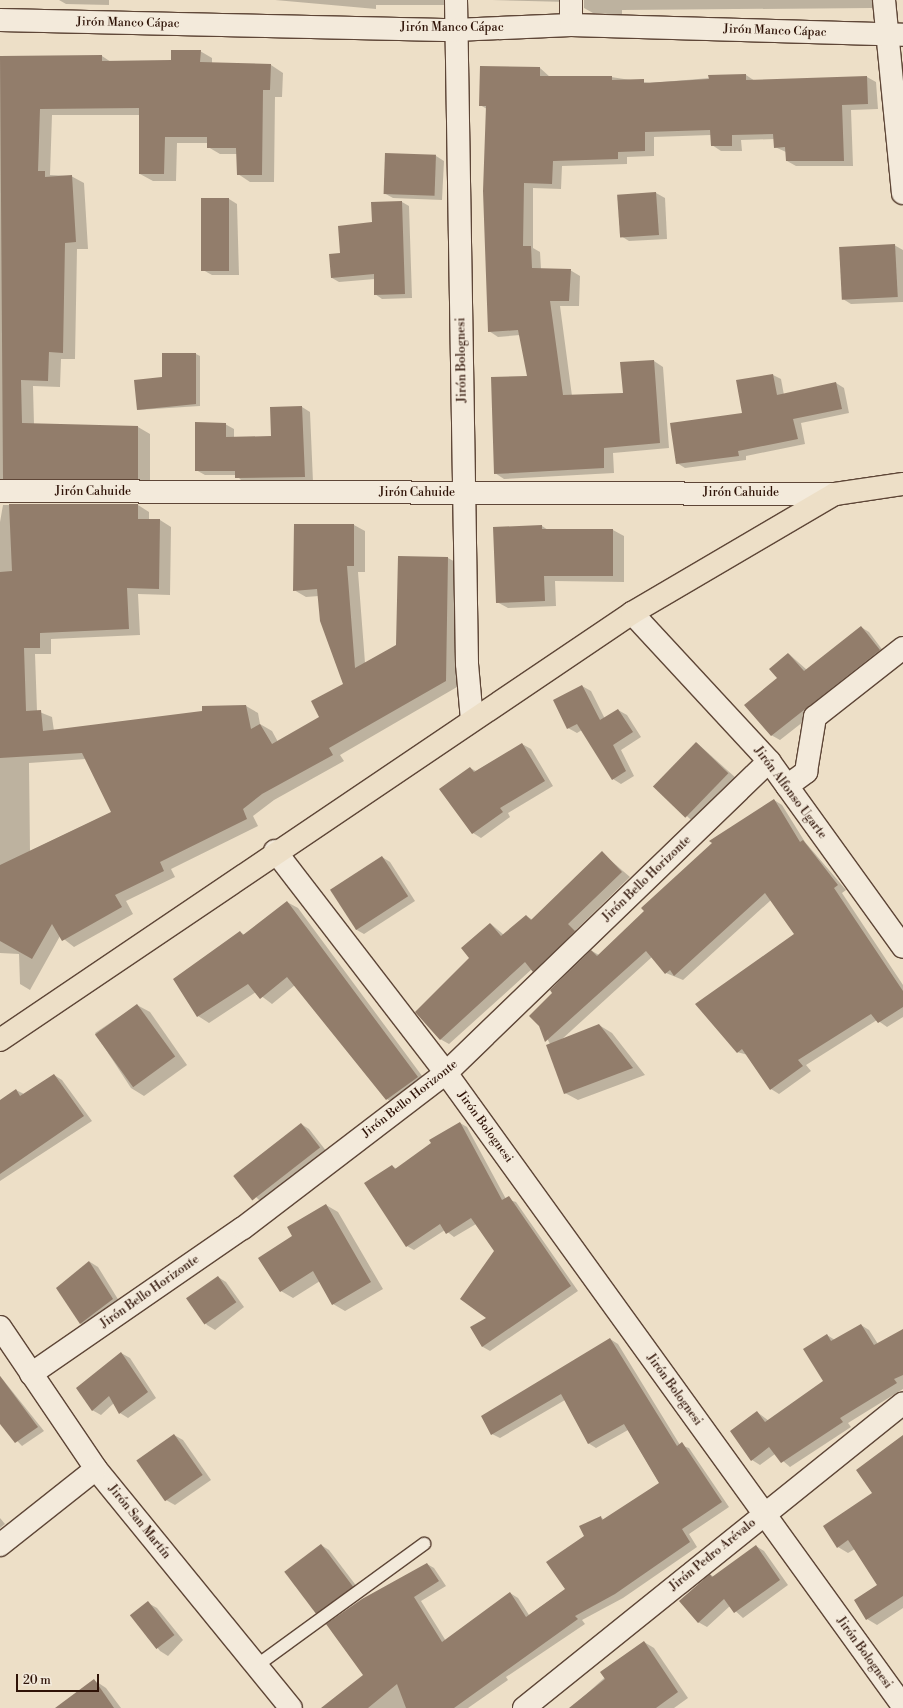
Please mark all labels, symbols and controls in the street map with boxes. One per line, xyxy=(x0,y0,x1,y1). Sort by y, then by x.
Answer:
street label: Jirón Manco Cápac xyxy=(76,15,180,31)
street label: Jirón Manco Cápac xyxy=(400,21,504,35)
street label: Jirón Manco Cápac xyxy=(723,22,827,40)
street label: Jirón Bolognesi xyxy=(454,317,470,403)
street label: Jirón Cahuide xyxy=(55,485,131,499)
street label: Jirón Cahuide xyxy=(379,486,455,500)
street label: Jirón Cahuide xyxy=(703,486,779,500)
street label: Jirón Alfonso Ugarte xyxy=(751,744,829,842)
street label: Jirón Bello Horizonte xyxy=(600,833,694,925)
street label: Jirón Bello Horizonte xyxy=(359,1057,461,1141)
street label: Jirón Bolognesi xyxy=(454,1088,516,1166)
street label: Jirón Bello Horizonte xyxy=(98,1252,202,1332)
street label: Jirón Bolognesi xyxy=(643,1351,705,1429)
street label: Jirón San Martín xyxy=(105,1482,173,1562)
street label: Jirón Pedro Arévalo xyxy=(667,1516,759,1594)
street label: Jirón Bolognesi xyxy=(833,1614,895,1692)
scale bar xyxy=(18,1666,101,1692)
text: 20 m xyxy=(23,1673,51,1688)

